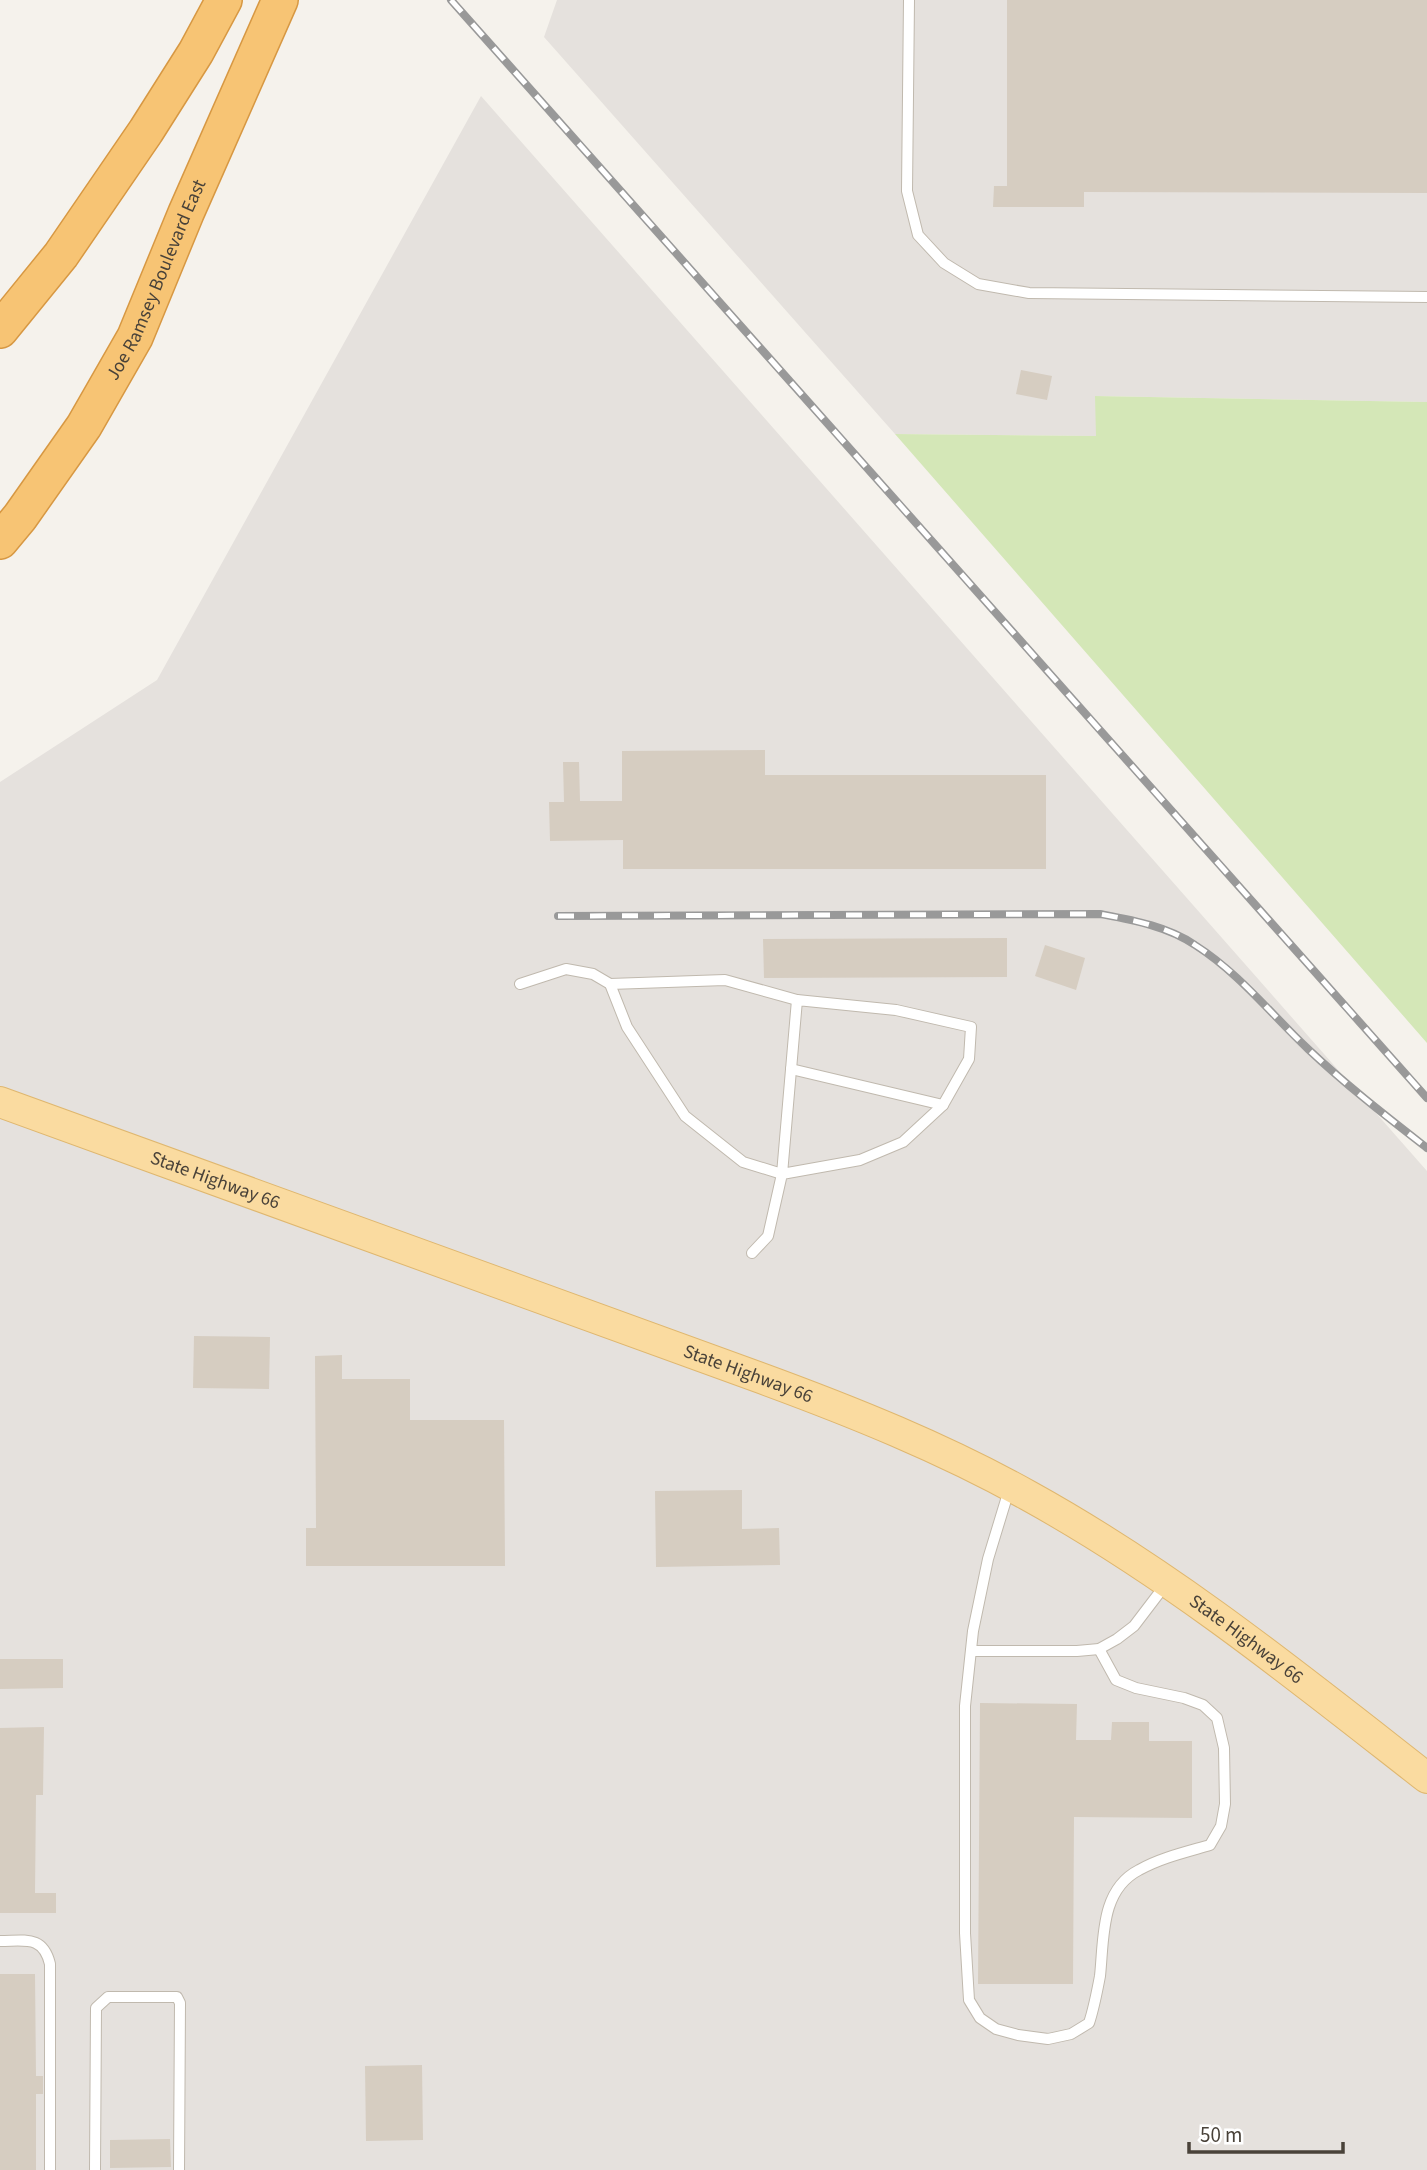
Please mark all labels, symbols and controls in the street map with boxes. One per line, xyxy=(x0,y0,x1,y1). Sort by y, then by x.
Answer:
street label: Joe Ramsey Boulevard East xyxy=(99,174,213,385)
street label: State Highway 66 xyxy=(147,1144,284,1216)
street label: State Highway 66 xyxy=(680,1338,817,1410)
street label: State Highway 66 xyxy=(1184,1588,1309,1690)
scale bar xyxy=(1189,2110,1343,2154)
text: 50 m xyxy=(1200,2120,1242,2150)

